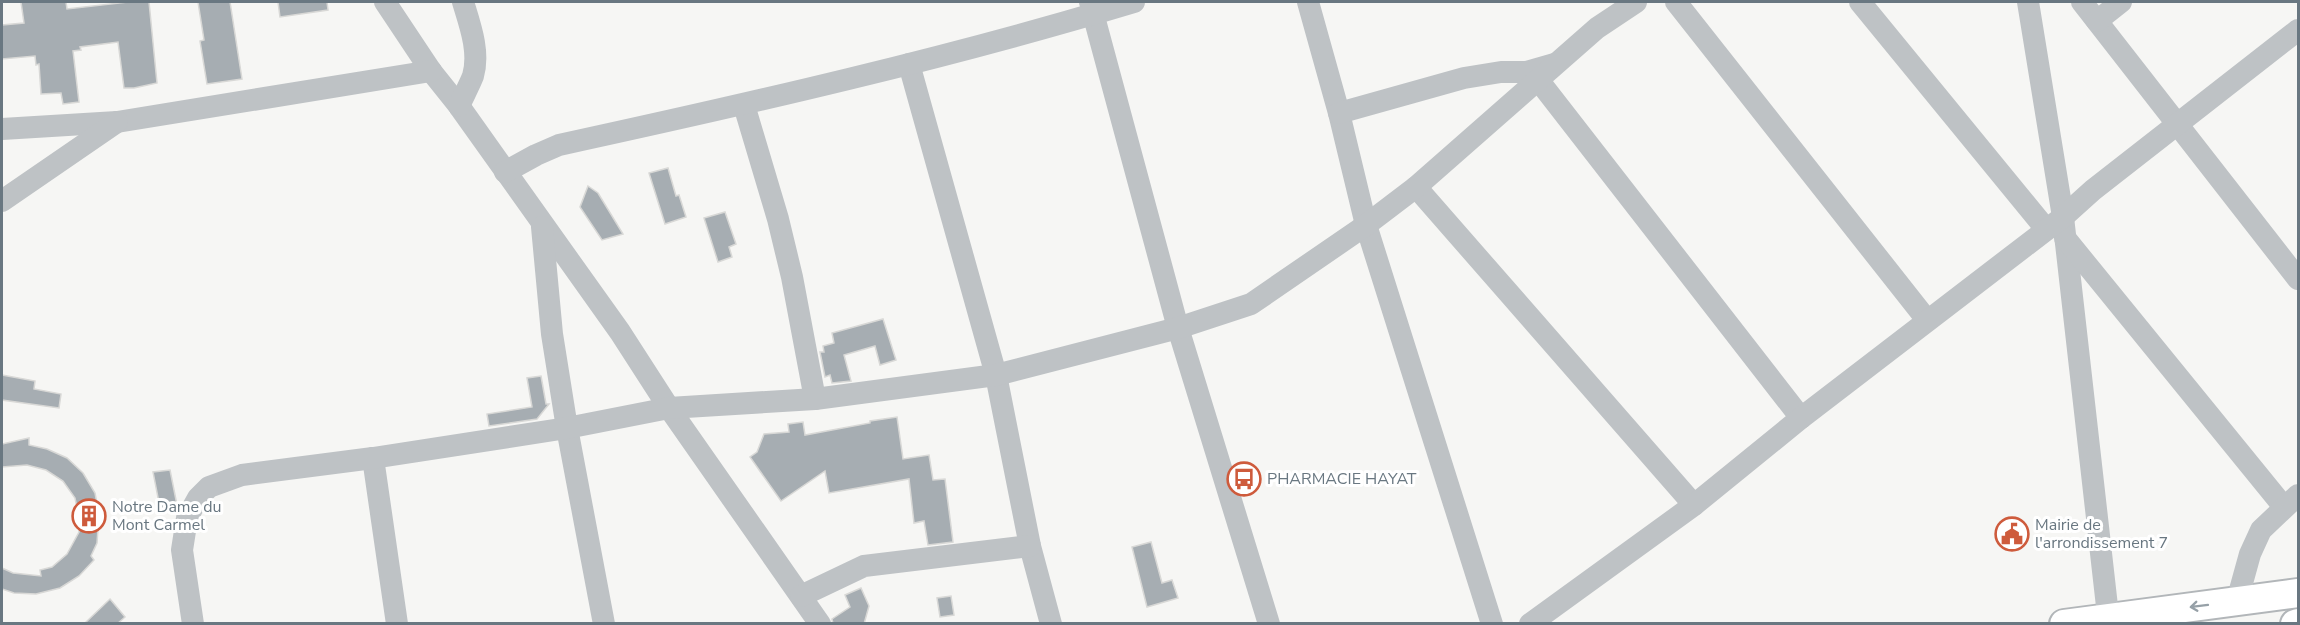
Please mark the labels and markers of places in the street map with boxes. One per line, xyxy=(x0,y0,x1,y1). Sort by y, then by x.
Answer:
bus stop icon: PHARMACIE HAYAT xyxy=(1226,461,1262,497)
place label: PHARMACIE HAYAT xyxy=(1267,468,1417,490)
place label: Notre Dame du Mont Carmel xyxy=(112,496,221,536)
building icon: Notre Dame du Mont Carmel xyxy=(71,498,107,534)
place label: Mairie de l'arrondissement 7 xyxy=(2035,514,2168,554)
public building icon: Mairie de l'arrondissement 7 xyxy=(1994,516,2030,552)

